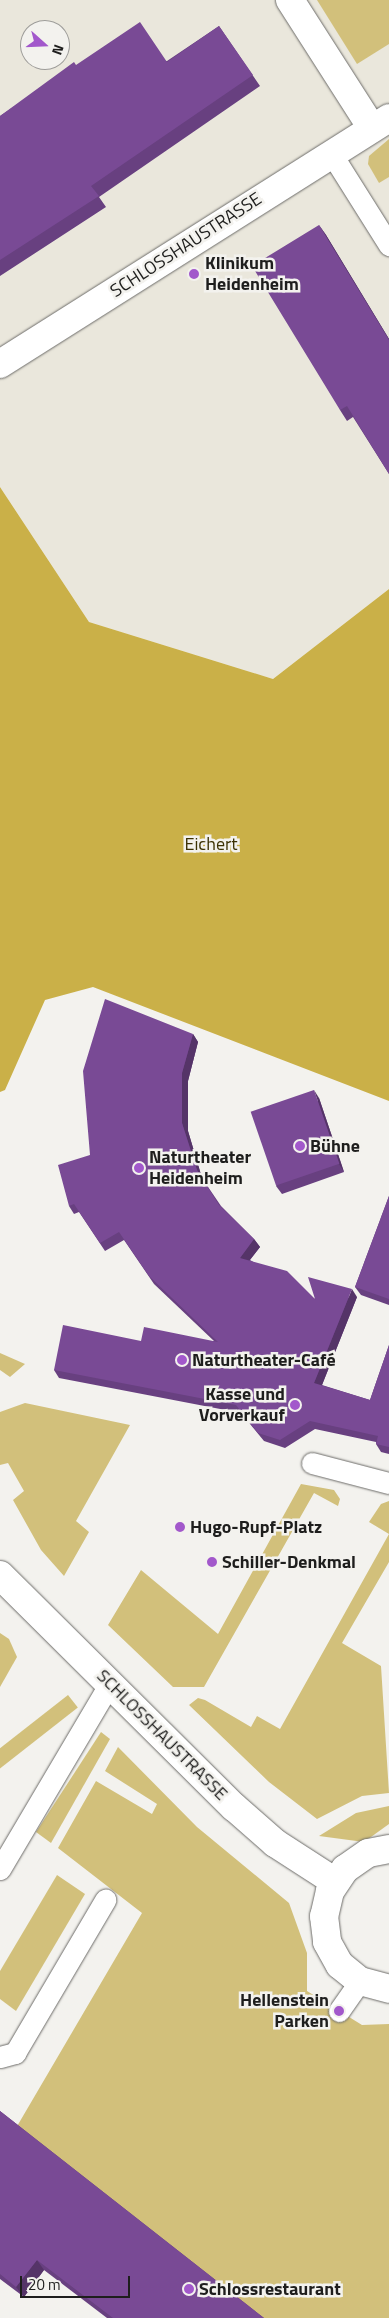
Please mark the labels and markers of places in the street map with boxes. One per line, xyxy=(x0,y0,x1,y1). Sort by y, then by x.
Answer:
place label: Klinikum Heidenheim xyxy=(205,253,299,296)
marker: Klinikum Heidenheim xyxy=(187,267,201,281)
place label: Bühne xyxy=(310,1135,360,1157)
marker: Bühne xyxy=(294,1140,306,1152)
place label: Naturtheater Heidenheim xyxy=(149,1147,251,1190)
marker: Naturtheater Heidenheim xyxy=(133,1162,145,1174)
place label: Naturtheater-Café xyxy=(192,1349,336,1371)
marker: Naturtheater-Café xyxy=(176,1354,188,1366)
place label: Kasse und Vorverkauf xyxy=(199,1384,285,1426)
marker: Kasse und Vorverkauf xyxy=(289,1399,301,1411)
place label: Hugo-Rupf-Platz xyxy=(190,1516,322,1538)
marker: Hugo-Rupf-Platz xyxy=(174,1521,186,1533)
place label: Schiller-Denkmal xyxy=(222,1551,356,1573)
marker: Schiller-Denkmal xyxy=(206,1556,218,1568)
place label: Hellenstein Parken xyxy=(240,1990,329,2032)
marker: Hellenstein Parken xyxy=(333,2005,345,2017)
place label: Schlossrestaurant xyxy=(199,2278,341,2300)
marker: Schlossrestaurant xyxy=(183,2283,195,2295)

